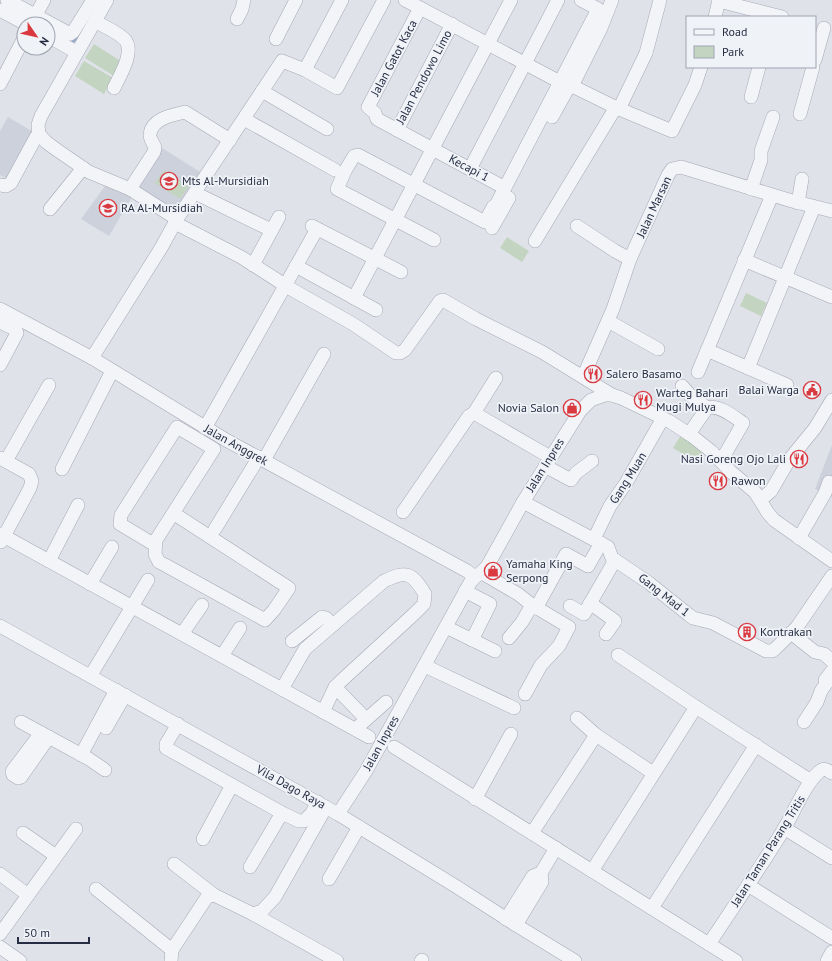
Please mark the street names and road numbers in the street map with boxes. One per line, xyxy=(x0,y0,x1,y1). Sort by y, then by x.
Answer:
street label: Jalan Gatot Kaca xyxy=(367,17,420,99)
street label: Jalan Pendowo Limo xyxy=(392,27,455,127)
street label: Kecapi 1 xyxy=(446,151,492,184)
street label: Jalan Marsan xyxy=(632,174,674,241)
street label: Jalan Anggrek xyxy=(201,420,271,468)
street label: Jalan Inpres xyxy=(522,435,567,495)
street label: Gang Muan xyxy=(606,449,649,506)
street label: Gang Mad 1 xyxy=(636,570,693,619)
street label: Jalan Inpres xyxy=(359,713,402,774)
street label: Vila Dago Raya xyxy=(253,761,329,812)
street label: Jalan Taman Parang Tritis xyxy=(727,792,808,910)

